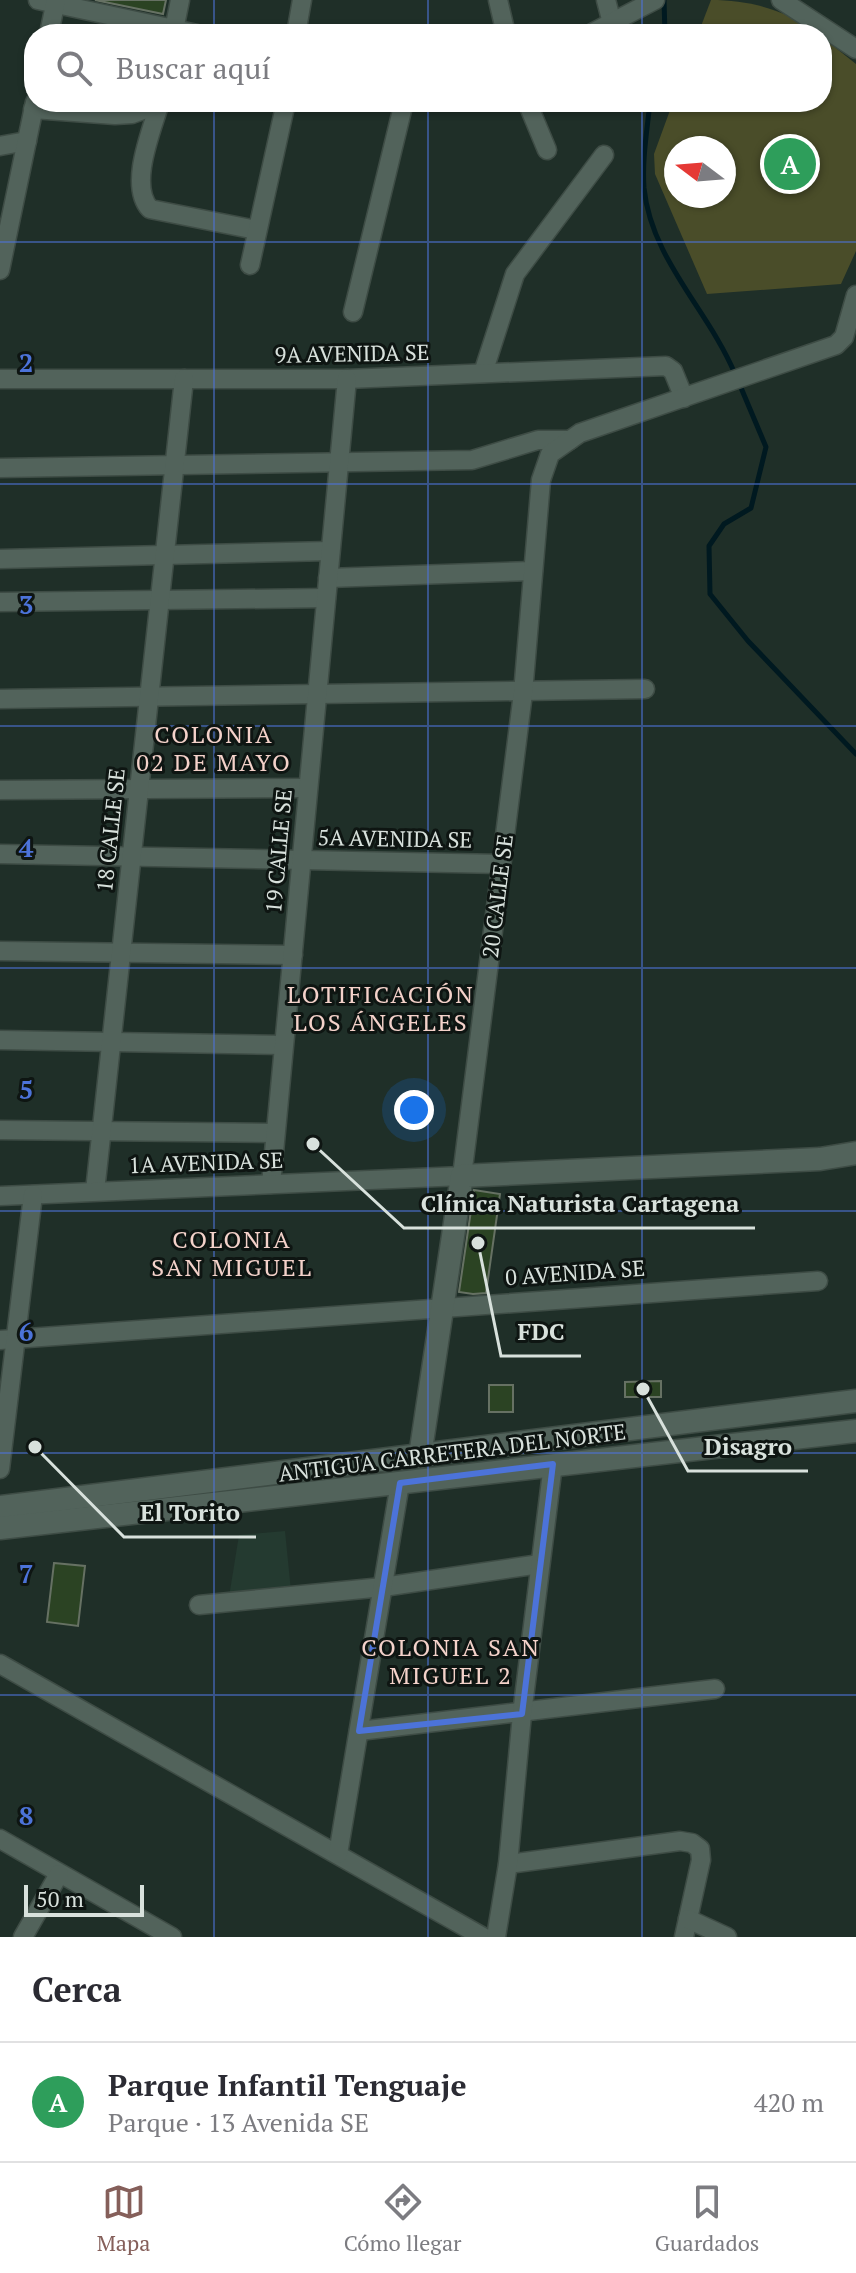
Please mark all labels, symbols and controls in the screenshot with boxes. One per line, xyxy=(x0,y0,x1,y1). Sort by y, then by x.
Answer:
search box xyxy=(24,24,832,112)
icon: search xyxy=(52,46,96,90)
text: Buscar aquí xyxy=(116,48,270,88)
pin: A xyxy=(764,134,816,194)
north arrow xyxy=(664,136,736,208)
street label: 9A AVENIDA SE xyxy=(274,337,430,369)
text: 2 xyxy=(19,345,33,379)
text: 3 xyxy=(19,587,33,621)
district label: COLONIA 02 DE MAYO xyxy=(136,718,292,778)
street label: 18 CALLE SE xyxy=(89,767,131,893)
street label: 19 CALLE SE xyxy=(258,788,298,914)
street label: 5A AVENIDA SE xyxy=(317,822,473,854)
text: 4 xyxy=(19,830,34,864)
street label: 20 CALLE SE xyxy=(475,833,519,959)
district label: LOTIFICACIÓN LOS ÁNGELES xyxy=(287,978,475,1038)
text: 5 xyxy=(19,1072,33,1106)
your location xyxy=(394,1090,434,1130)
street label: 1A AVENIDA SE xyxy=(128,1145,284,1179)
callout: Clínica Naturista Cartagena xyxy=(404,1180,755,1228)
text: Clínica Naturista Cartagena xyxy=(421,1187,740,1219)
district label: COLONIA SAN MIGUEL xyxy=(151,1223,313,1283)
street label: 0 AVENIDA SE xyxy=(504,1253,646,1291)
callout: FDC xyxy=(501,1308,581,1356)
text: 6 xyxy=(19,1314,33,1348)
text: FDC xyxy=(517,1315,565,1347)
street label: ANTIGUA CARRETERA DEL NORTE xyxy=(277,1416,627,1488)
callout: Disagro xyxy=(688,1423,808,1471)
text: Disagro xyxy=(704,1430,792,1462)
callout: El Torito xyxy=(124,1489,256,1537)
text: El Torito xyxy=(140,1496,240,1528)
text: 7 xyxy=(19,1556,33,1590)
district label: COLONIA SAN MIGUEL 2 xyxy=(361,1631,541,1691)
text: 8 xyxy=(19,1798,33,1832)
scale bar xyxy=(24,1881,144,1917)
text: 50 m xyxy=(36,1884,84,1913)
text: Cerca xyxy=(32,1967,122,2012)
text: Parque Infantil Tenguaje xyxy=(108,2065,467,2105)
text: A xyxy=(49,2085,67,2119)
text: 420 m xyxy=(754,2085,824,2119)
text: Parque · 13 Avenida SE xyxy=(108,2105,369,2139)
tab: Mapa xyxy=(97,2180,150,2257)
tab: Cómo llegar xyxy=(344,2180,461,2257)
tab: Guardados xyxy=(655,2180,759,2257)

